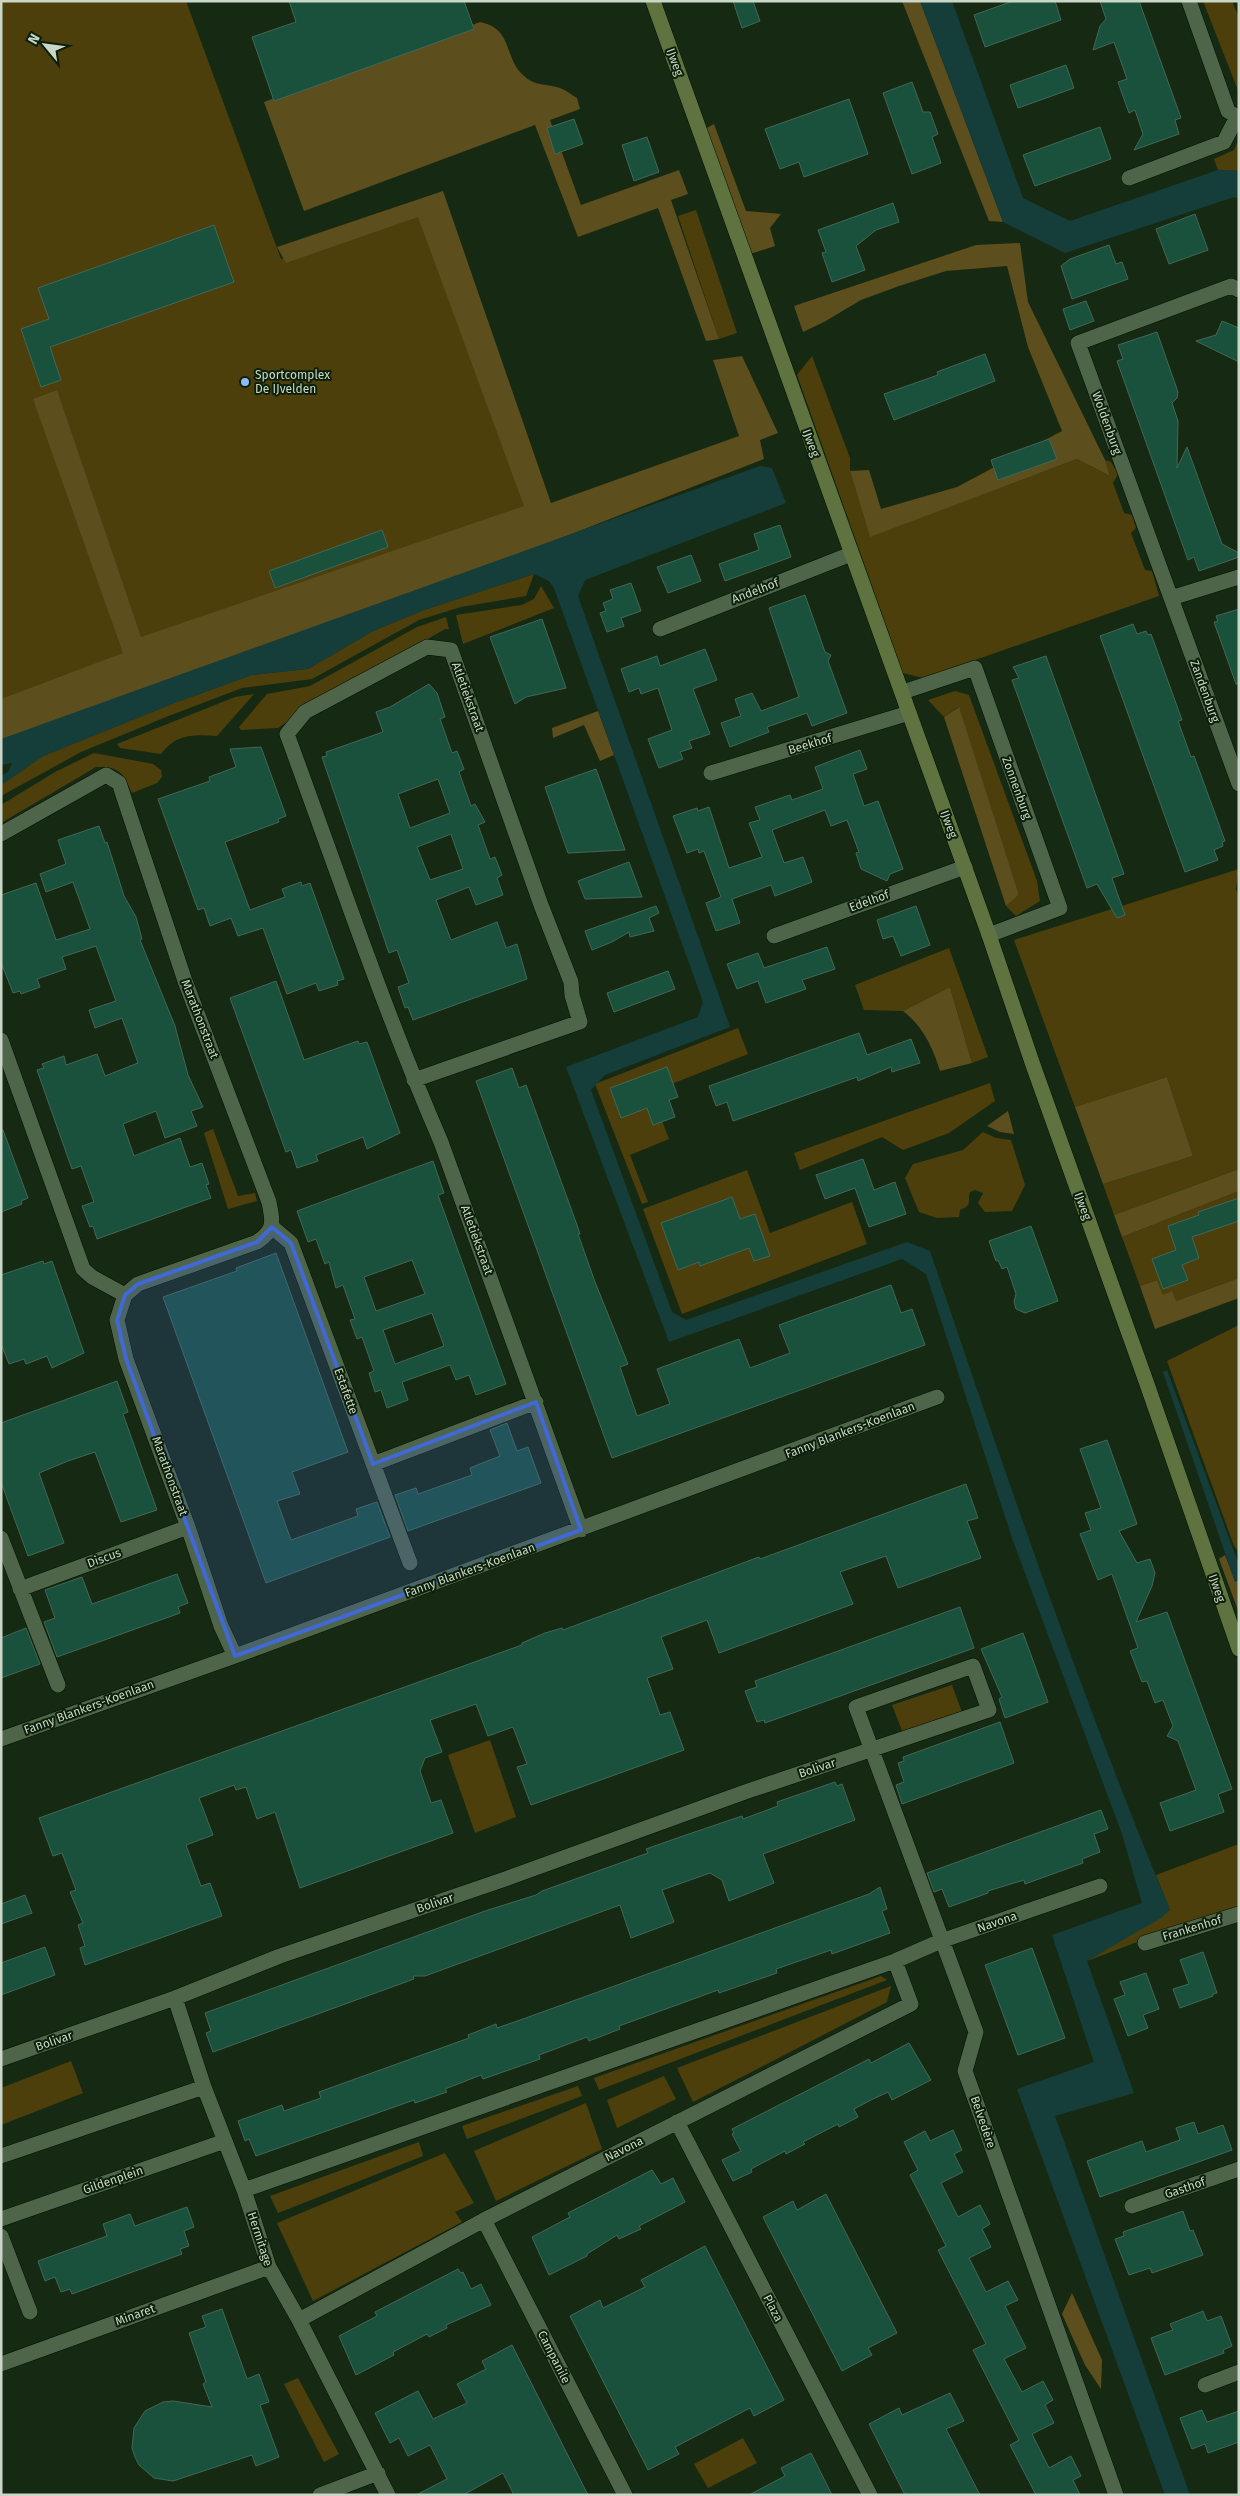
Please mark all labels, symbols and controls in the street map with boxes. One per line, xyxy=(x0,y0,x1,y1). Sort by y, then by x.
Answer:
north arrow xyxy=(20,20,70,70)
text: N xyxy=(24,31,44,47)
street label: IJweg xyxy=(664,46,687,79)
place label: Sportcomplex De IJvelden xyxy=(255,368,330,396)
marker: Sportcomplex De IJvelden xyxy=(239,376,251,388)
street label: Woldenburg xyxy=(1089,390,1125,457)
street label: IJweg xyxy=(799,427,823,460)
street label: Andelhof xyxy=(730,575,781,606)
street label: Zandenburg xyxy=(1187,658,1223,725)
street label: Atletiekstraat xyxy=(449,660,487,734)
street label: Beekhof xyxy=(787,731,834,757)
street label: Zonnenburg xyxy=(999,755,1035,822)
street label: IJweg xyxy=(938,808,961,841)
street label: Edelhof xyxy=(847,887,892,915)
street label: Marathonstraat xyxy=(179,978,222,1061)
street label: IJweg xyxy=(1072,1190,1095,1223)
street label: Atletiekstraat xyxy=(458,1203,496,1277)
street label: Estafette xyxy=(331,1366,361,1416)
street label: Fanny Blankers-Koenlaan xyxy=(783,1399,917,1461)
street label: Marathonstraat xyxy=(149,1434,191,1518)
street label: Fanny Blankers-Koenlaan xyxy=(403,1540,537,1600)
street label: Discus xyxy=(85,1545,123,1571)
street label: IJweg xyxy=(1206,1572,1229,1605)
street label: Fanny Blankers-Koenlaan xyxy=(22,1677,156,1737)
street label: Bolivar xyxy=(797,1755,838,1781)
street label: Bolivar xyxy=(415,1890,456,1916)
street label: Navona xyxy=(975,1909,1019,1935)
street label: Frankenhof xyxy=(1161,1912,1224,1944)
street label: Bolivar xyxy=(34,2028,75,2054)
street label: Belvedère xyxy=(968,2094,998,2150)
street label: Navona xyxy=(603,2133,645,2165)
street label: Gildenplein xyxy=(81,2163,145,2197)
street label: Gasthof xyxy=(1163,2174,1208,2201)
street label: Hermitage xyxy=(245,2210,275,2268)
street label: Plaza xyxy=(760,2292,786,2324)
street label: Minaret xyxy=(113,2301,157,2329)
street label: Campanile xyxy=(535,2328,573,2386)

